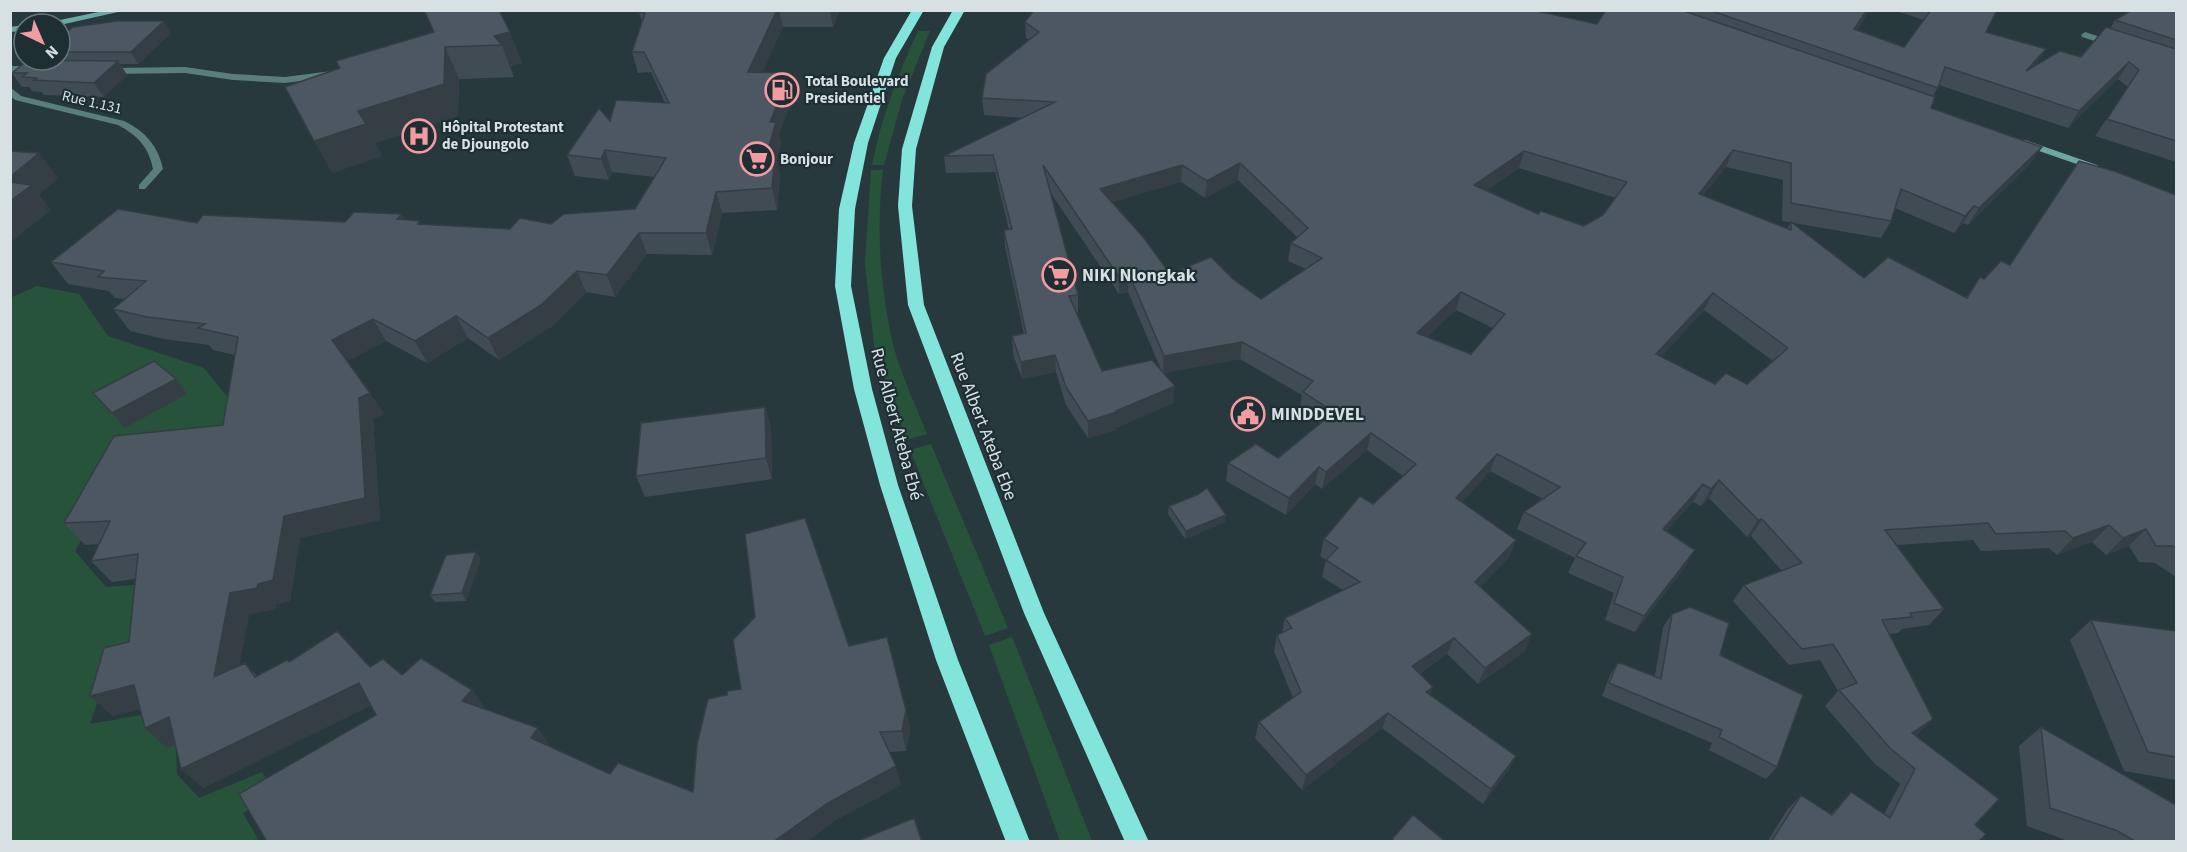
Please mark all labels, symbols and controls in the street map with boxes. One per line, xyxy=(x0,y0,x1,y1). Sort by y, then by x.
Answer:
north arrow xyxy=(12,12,72,72)
text: N xyxy=(40,40,63,64)
place label: Total Boulevard Presidentiel xyxy=(805,71,909,109)
fuel station icon: Total Boulevard Presidentiel xyxy=(764,72,800,108)
street label: Rue 1.131 xyxy=(60,85,124,120)
place label: Hôpital Protestant de Djoungolo xyxy=(442,117,564,155)
hospital icon: Hôpital Protestant de Djoungolo xyxy=(401,118,437,154)
supermarket icon: Bonjour xyxy=(739,141,775,177)
place label: Bonjour xyxy=(780,149,833,170)
supermarket icon: NIKI Nlongkak xyxy=(1041,257,1077,293)
place label: NIKI Nlongkak xyxy=(1082,263,1196,288)
street label: Rue Albert Ateba Ebé xyxy=(864,345,929,503)
street label: Rue Albert Ateba Ebe xyxy=(944,349,1023,504)
public building icon: MINDDEVEL xyxy=(1230,396,1266,432)
place label: MINDDEVEL xyxy=(1271,402,1364,427)

